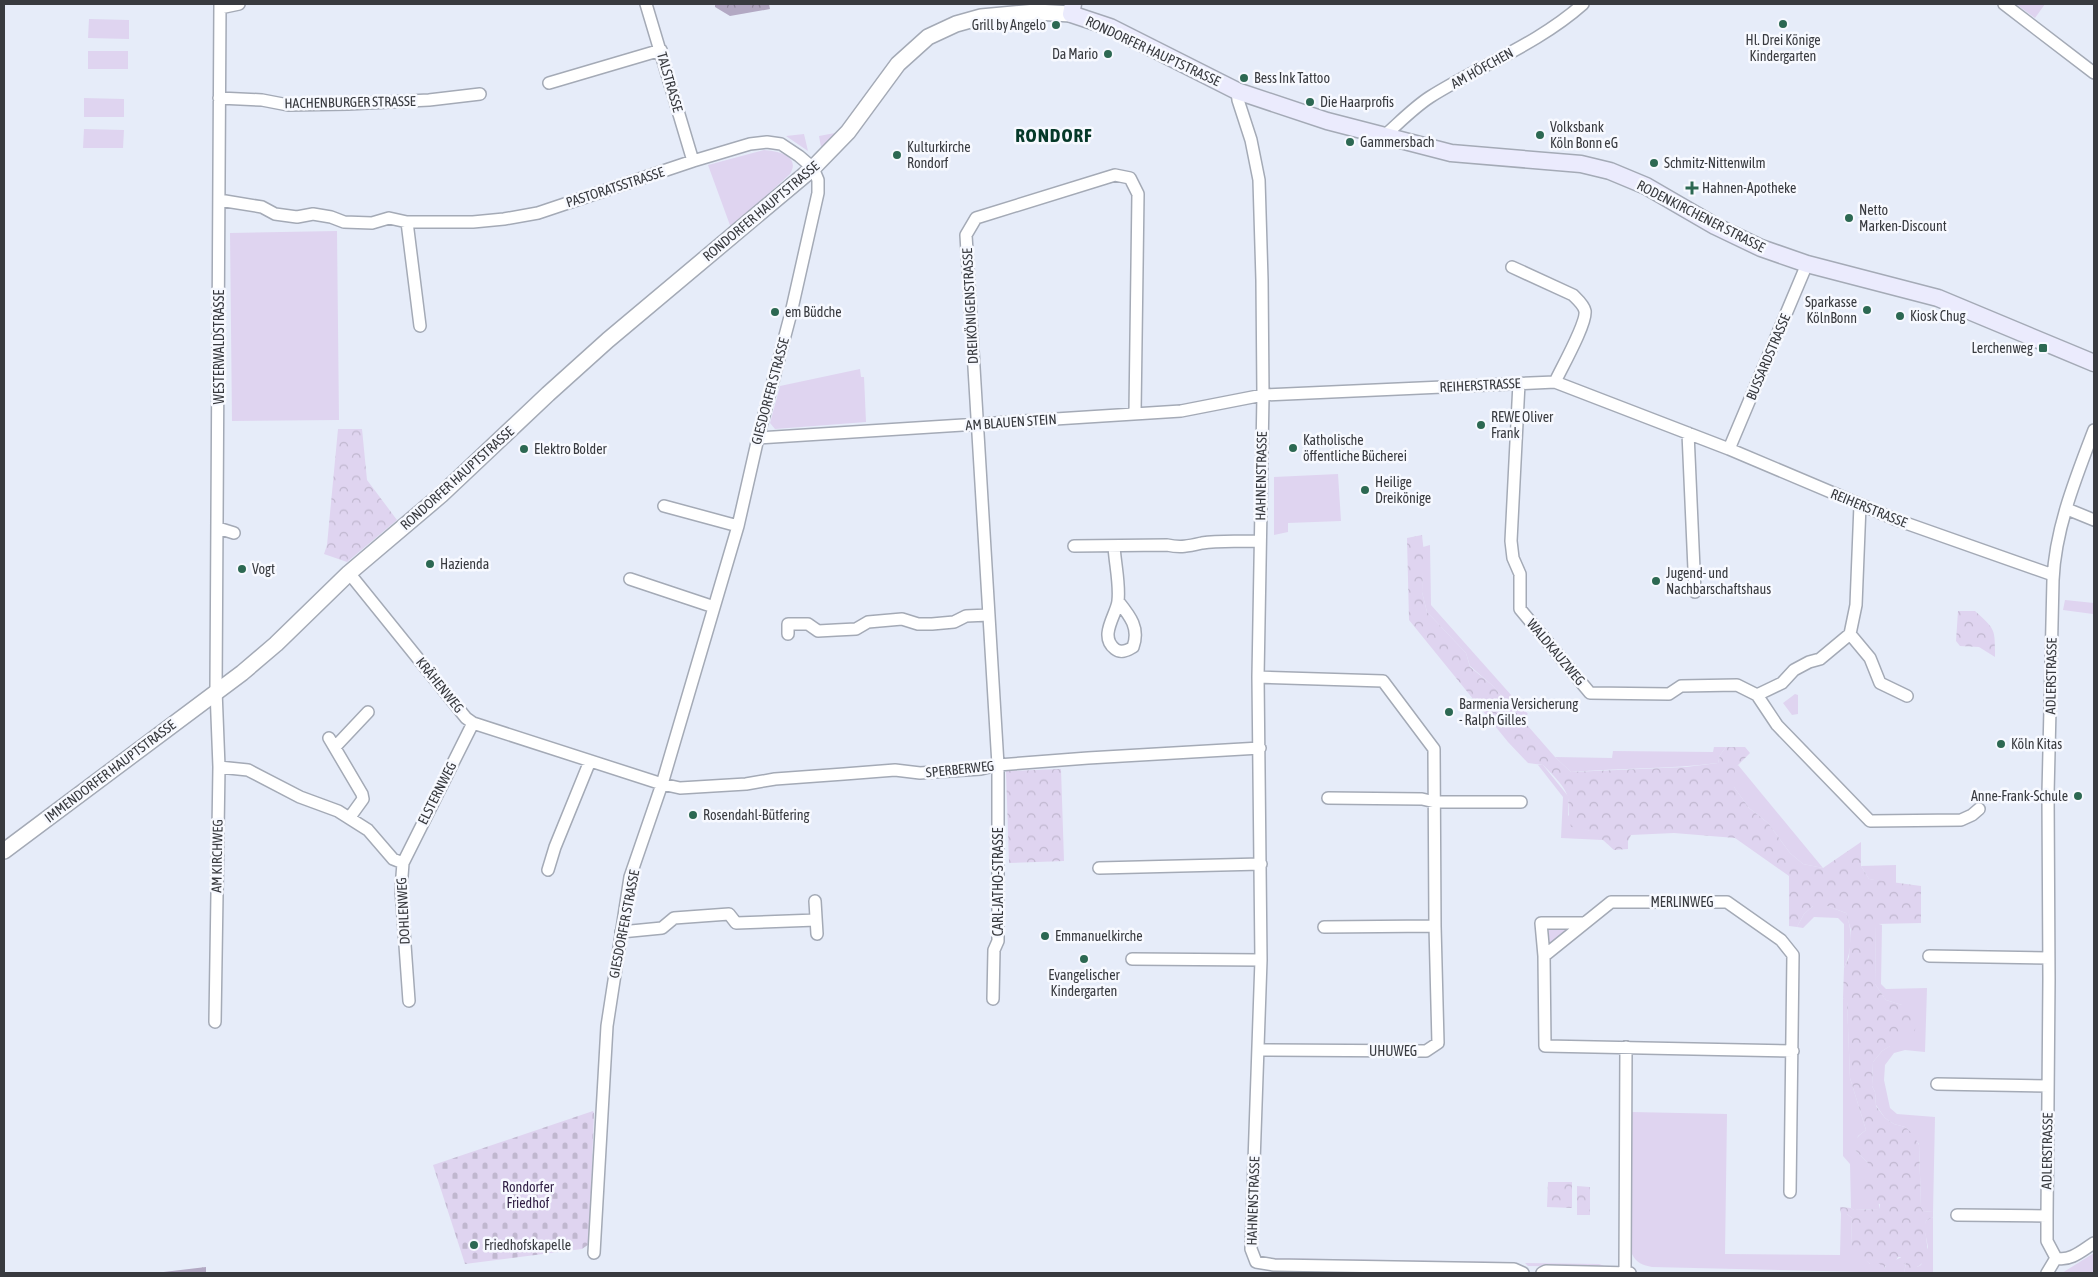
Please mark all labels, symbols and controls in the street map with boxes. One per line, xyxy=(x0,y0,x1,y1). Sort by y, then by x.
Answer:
street label: RONDORFER HAUPTSTRASSE xyxy=(1083,13,1223,89)
place label: Grill by Angelo xyxy=(972,17,1046,33)
marker: Hl. Drei Könige Kindergarten xyxy=(1777,18,1789,30)
marker: Grill by Angelo xyxy=(1050,19,1062,31)
place label: Hl. Drei Könige Kindergarten xyxy=(1746,32,1820,64)
street label: AM HÖFCHEN xyxy=(1448,44,1516,92)
place label: Da Mario xyxy=(1052,46,1098,62)
marker: Da Mario xyxy=(1102,48,1114,60)
street label: TALSTRASSE xyxy=(654,50,686,114)
place label: Bess Ink Tattoo xyxy=(1254,70,1330,86)
marker: Bess Ink Tattoo xyxy=(1238,72,1250,84)
street label: HACHENBURGER STRASSE xyxy=(284,93,416,111)
place label: Die Haarprofis xyxy=(1320,94,1394,110)
marker: Die Haarprofis xyxy=(1304,96,1316,108)
place label: Volksbank Köln Bonn eG xyxy=(1550,119,1618,151)
district label: RONDORF xyxy=(1015,124,1093,146)
marker: Volksbank Köln Bonn eG xyxy=(1534,129,1546,141)
place label: Gammersbach xyxy=(1360,134,1435,150)
marker: Gammersbach xyxy=(1344,136,1356,148)
place label: Kulturkirche Rondorf xyxy=(907,139,971,171)
marker: Kulturkirche Rondorf xyxy=(891,149,903,161)
place label: Schmitz-Nittenwilm xyxy=(1664,155,1766,171)
marker: Schmitz-Nittenwilm xyxy=(1648,157,1660,169)
street label: RONDORFER HAUPTSTRASSE xyxy=(700,158,822,264)
street label: PASTORATSSTRASSE xyxy=(564,164,666,210)
street label: RODENKIRCHENER STRASSE xyxy=(1634,177,1768,255)
place label: Hahnen-Apotheke xyxy=(1702,180,1796,196)
marker: Hahnen-Apotheke xyxy=(1686,182,1698,194)
place label: Netto Marken-Discount xyxy=(1859,202,1947,234)
marker: Netto Marken-Discount xyxy=(1843,212,1855,224)
street label: DREIKÖNIGENSTRASSE xyxy=(959,248,981,364)
street label: WESTERWALDSTRASSE xyxy=(211,290,227,404)
place label: Sparkasse KölnBonn xyxy=(1805,294,1857,326)
place label: em Büdche xyxy=(785,304,842,320)
marker: Sparkasse KölnBonn xyxy=(1861,304,1873,316)
marker: em Büdche xyxy=(769,306,781,318)
place label: Kiosk Chug xyxy=(1910,308,1966,324)
marker: Kiosk Chug xyxy=(1894,310,1906,322)
street label: BUSSARDSTRASSE xyxy=(1743,312,1793,402)
street label: GIESDORFER STRASSE xyxy=(748,336,792,446)
place label: Lerchenweg xyxy=(1971,340,2033,356)
marker: Lerchenweg xyxy=(2037,342,2049,354)
street label: REIHERSTRASSE xyxy=(1439,375,1521,395)
place label: REWE Oliver Frank xyxy=(1491,409,1554,441)
street label: AM BLAUEN STEIN xyxy=(965,411,1057,433)
marker: REWE Oliver Frank xyxy=(1475,419,1487,431)
street label: RONDORFER HAUPTSTRASSE xyxy=(397,423,517,533)
street label: HAHNENSTRASSE xyxy=(1252,431,1270,521)
place label: Katholische öffentliche Bücherei xyxy=(1303,432,1407,464)
place label: Elektro Bolder xyxy=(534,441,607,457)
marker: Katholische öffentliche Bücherei xyxy=(1287,442,1299,454)
marker: Elektro Bolder xyxy=(518,443,530,455)
place label: Heilige Dreikönige xyxy=(1375,474,1431,506)
marker: Heilige Dreikönige xyxy=(1359,484,1371,496)
street label: REIHERSTRASSE xyxy=(1828,485,1910,531)
place label: Hazienda xyxy=(440,556,489,572)
marker: Hazienda xyxy=(424,558,436,570)
place label: Vogt xyxy=(252,561,275,577)
marker: Vogt xyxy=(236,563,248,575)
place label: Jugend- und Nachbarschaftshaus xyxy=(1666,565,1771,597)
marker: Jugend- und Nachbarschaftshaus xyxy=(1650,575,1662,587)
street label: WALDKAUZWEG xyxy=(1524,616,1588,688)
street label: ADLERSTRASSE xyxy=(2042,637,2060,714)
street label: KRÄHENWEG xyxy=(413,654,467,716)
place label: Barmenia Versicherung - Ralph Gilles xyxy=(1459,696,1578,728)
marker: Barmenia Versicherung - Ralph Gilles xyxy=(1443,706,1455,718)
street label: IMMENDORFER HAUPTSTRASSE xyxy=(41,716,179,826)
place label: Köln Kitas xyxy=(2011,736,2062,752)
marker: Köln Kitas xyxy=(1995,738,2007,750)
street label: SPERBERWEG xyxy=(925,757,995,781)
street label: ELSTERNWEG xyxy=(414,759,460,827)
place label: Anne-Frank-Schule xyxy=(1971,788,2068,804)
marker: Anne-Frank-Schule xyxy=(2072,790,2084,802)
place label: Rosendahl-Bütfering xyxy=(703,807,810,823)
marker: Rosendahl-Bütfering xyxy=(687,809,699,821)
street label: AM KIRCHWEG xyxy=(208,819,226,893)
street label: CARL-JATHO-STRASSE xyxy=(990,828,1006,936)
street label: GIESDORFER STRASSE xyxy=(606,868,642,980)
street label: DOHLENWEG xyxy=(393,877,413,945)
street label: MERLINWEG xyxy=(1650,894,1714,910)
place label: Emmanuelkirche xyxy=(1055,928,1143,944)
marker: Emmanuelkirche xyxy=(1039,930,1051,942)
marker: Evangelischer Kindergarten xyxy=(1078,953,1090,965)
place label: Evangelischer Kindergarten xyxy=(1048,967,1121,999)
street label: UHUWEG xyxy=(1369,1043,1417,1059)
street label: ADLERSTRASSE xyxy=(2038,1112,2056,1189)
street label: HAHNENSTRASSE xyxy=(1243,1156,1263,1246)
park label: Rondorfer Friedhof xyxy=(502,1179,555,1211)
place label: Friedhofskapelle xyxy=(484,1237,571,1253)
marker: Friedhofskapelle xyxy=(468,1239,480,1251)

